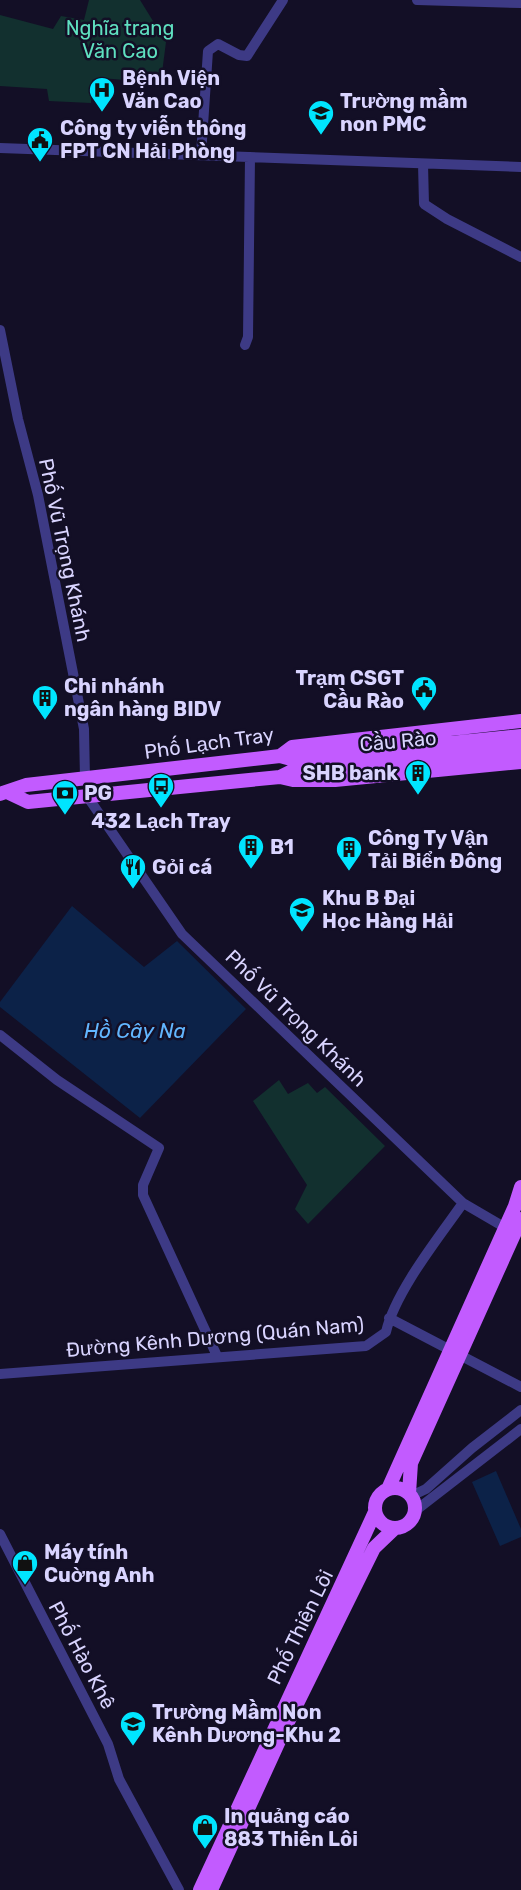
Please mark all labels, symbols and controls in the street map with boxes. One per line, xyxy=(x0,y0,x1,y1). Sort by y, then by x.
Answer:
park label: Nghĩa trang Văn Cao xyxy=(66,16,174,63)
place label: Bệnh Viện Văn Cao xyxy=(122,66,220,113)
hospital icon: Bệnh Viện Văn Cao xyxy=(87,75,117,113)
place label: Trường mầm non PMC xyxy=(340,88,468,136)
school or university icon: Trường mầm non PMC xyxy=(306,98,336,136)
place label: Công ty viễn thông FPT CN Hải Phòng xyxy=(60,115,247,163)
public building icon: Công ty viễn thông FPT CN Hải Phòng xyxy=(25,125,55,163)
street label: Phố Vũ Trọng Khánh xyxy=(34,456,96,644)
place label: Trạm CSGT Cầu Rào xyxy=(295,666,404,713)
place label: Chi nhánh ngân hàng BIDV xyxy=(64,674,222,721)
public building icon: Trạm CSGT Cầu Rào xyxy=(409,674,439,712)
building icon: Chi nhánh ngân hàng BIDV xyxy=(30,683,60,721)
street label: Phố Lạch Tray xyxy=(143,722,275,764)
street label: Cầu Rào xyxy=(359,725,437,756)
building icon: SHB bank xyxy=(403,758,433,796)
place label: SHB bank xyxy=(303,761,398,785)
bus stop icon: 432 Lạch Tray xyxy=(146,771,176,809)
bank icon: PG xyxy=(50,778,80,816)
place label: PG xyxy=(84,781,112,805)
place label: 432 Lạch Tray xyxy=(91,809,231,833)
place label: Công Ty Vận Tải Biển Đông xyxy=(368,826,502,873)
building icon: B1 xyxy=(236,832,266,870)
building icon: Công Ty Vận Tải Biển Đông xyxy=(334,834,364,872)
place label: B1 xyxy=(270,835,294,859)
restaurant icon: Gỏi cá xyxy=(118,852,148,890)
place label: Gỏi cá xyxy=(152,855,212,879)
place label: Khu B Đại Học Hàng Hải xyxy=(322,886,453,933)
school or university icon: Khu B Đại Học Hàng Hải xyxy=(287,895,317,933)
street label: Phố Vũ Trọng Khánh xyxy=(220,944,372,1092)
water label: Hồ Cây Na xyxy=(84,1018,186,1043)
street label: Đường Kênh Dương (Quán Nam) xyxy=(65,1312,365,1362)
place label: Máy tính Cuờng Anh xyxy=(44,1540,155,1587)
shop icon: Máy tính Cuờng Anh xyxy=(10,1548,40,1586)
street label: Phố Thiên Lôi xyxy=(262,1566,338,1688)
street label: Phố Hào Khê xyxy=(44,1597,121,1713)
place label: Trường Mầm Non Kênh Dương-Khu 2 xyxy=(152,1699,341,1747)
school or university icon: Trường Mầm Non Kênh Dương-Khu 2 xyxy=(118,1709,148,1747)
place label: In quảng cáo 883 Thiên Lôi xyxy=(224,1804,358,1851)
shop icon: In quảng cáo 883 Thiên Lôi xyxy=(190,1812,220,1850)

